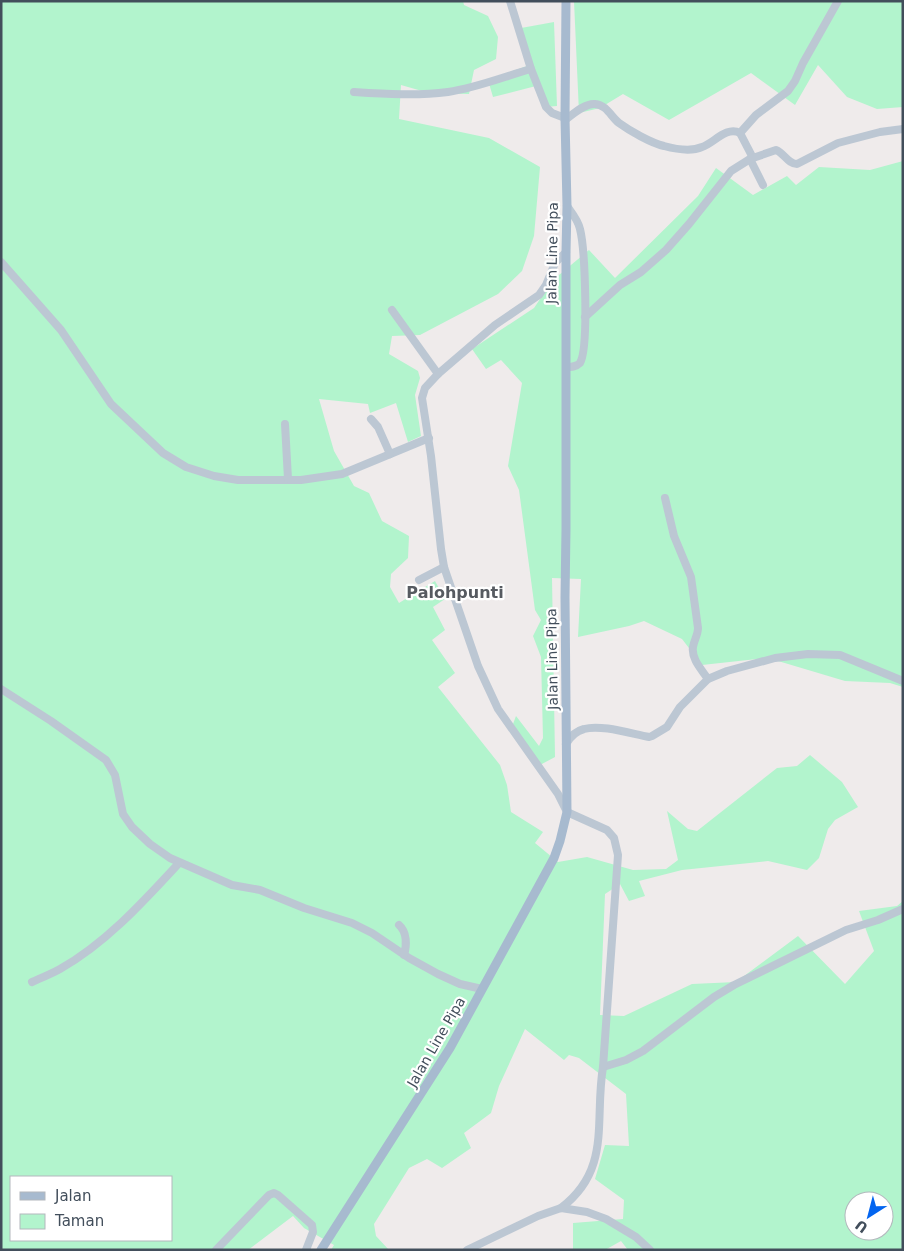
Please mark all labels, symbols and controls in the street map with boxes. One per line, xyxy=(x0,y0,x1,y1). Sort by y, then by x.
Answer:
street label: Jalan Line Pipa xyxy=(543,202,561,305)
district label: Palohpunti xyxy=(406,583,504,602)
street label: Jalan Line Pipa xyxy=(543,608,561,711)
street label: Jalan Line Pipa xyxy=(403,994,468,1091)
legend xyxy=(10,1176,172,1241)
text: Jalan xyxy=(54,1187,91,1205)
north arrow xyxy=(844,1191,894,1241)
text: Taman xyxy=(54,1212,104,1230)
text: U xyxy=(852,1217,871,1236)

